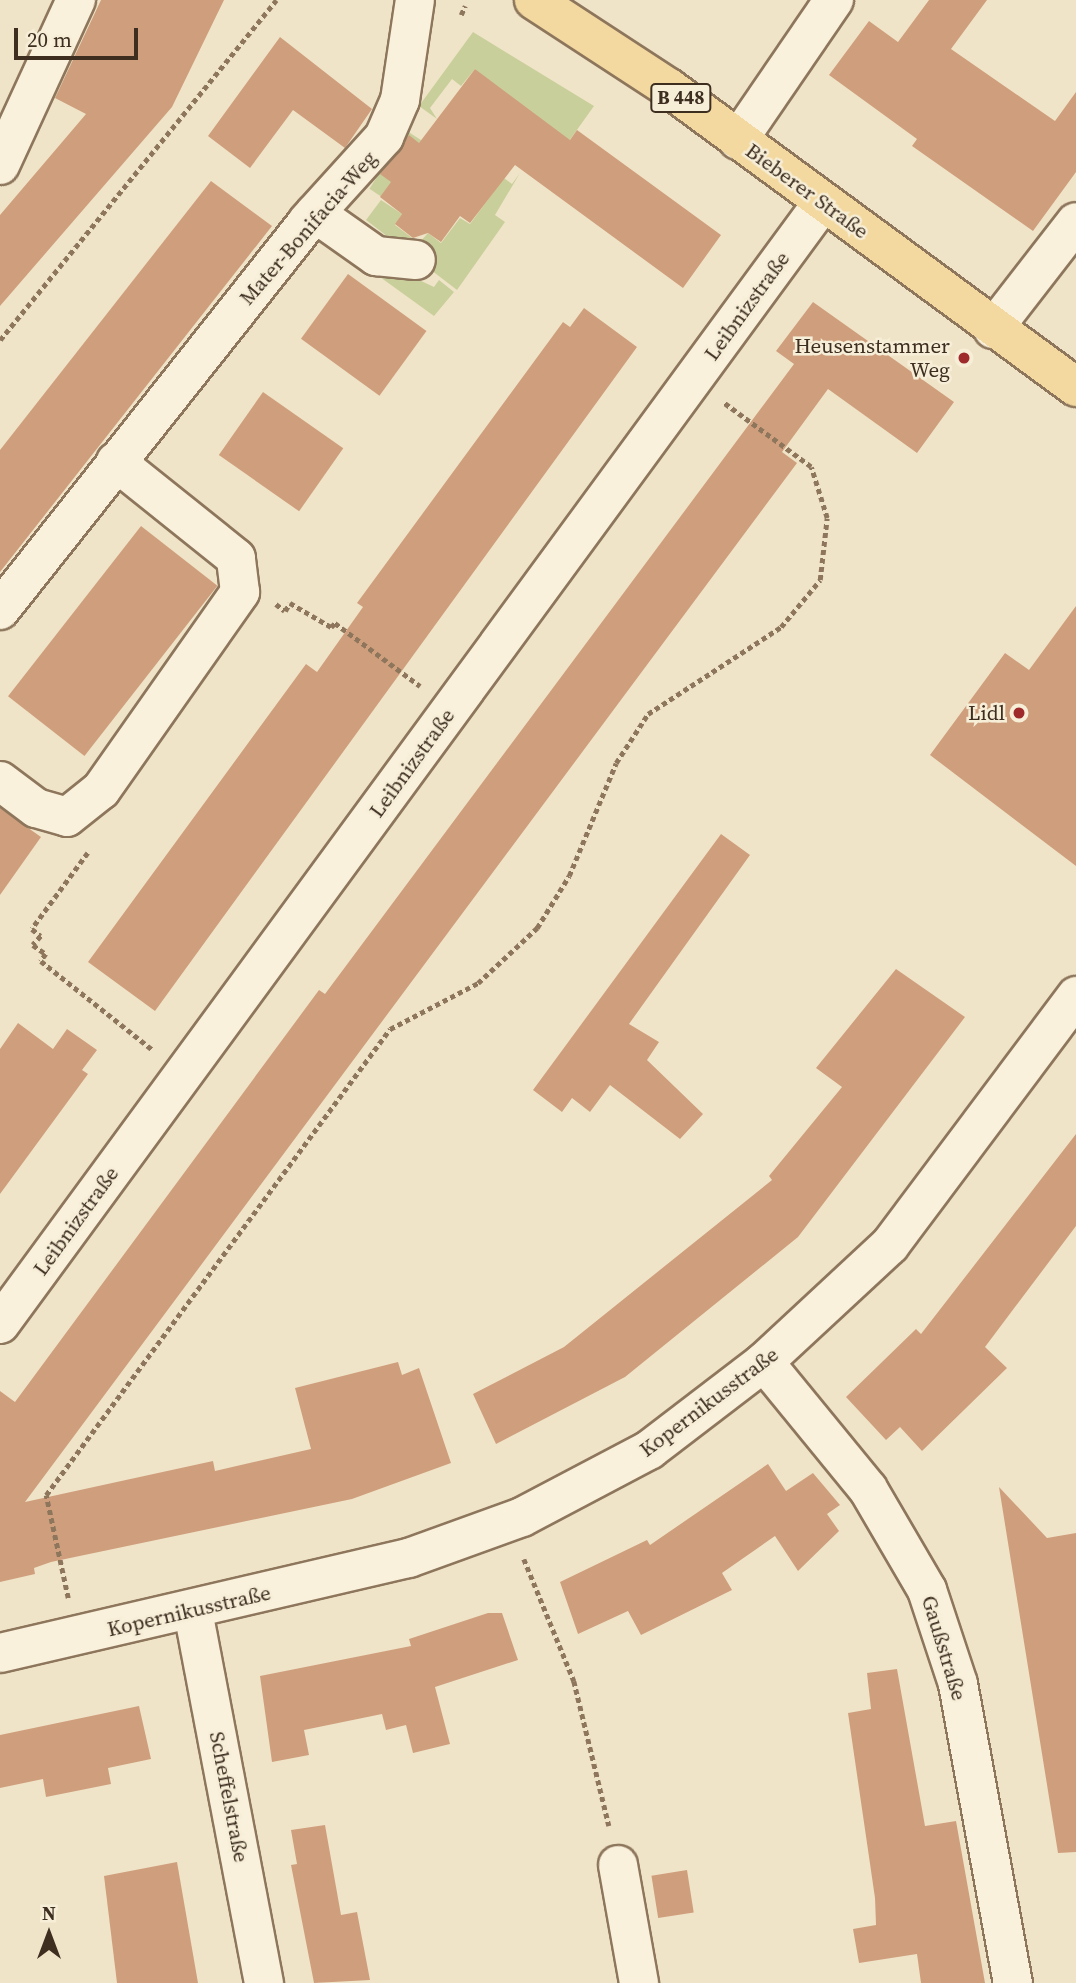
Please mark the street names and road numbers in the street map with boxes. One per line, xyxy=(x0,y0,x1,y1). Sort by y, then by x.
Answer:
road number: B 448 xyxy=(650,82,712,114)
street label: Bieberer Straße xyxy=(741,138,873,244)
street label: Mater-Bonifacia-Weg xyxy=(234,146,382,310)
street label: Leibnizstraße xyxy=(699,247,795,365)
street label: Leibnizstraße xyxy=(364,704,460,822)
street label: Leibnizstraße xyxy=(28,1162,124,1280)
street label: Kopernikusstraße xyxy=(635,1342,783,1462)
street label: Kopernikusstraße xyxy=(105,1580,273,1642)
street label: Gaußstraße xyxy=(916,1593,972,1703)
street label: Scheffelstraße xyxy=(204,1730,254,1864)

